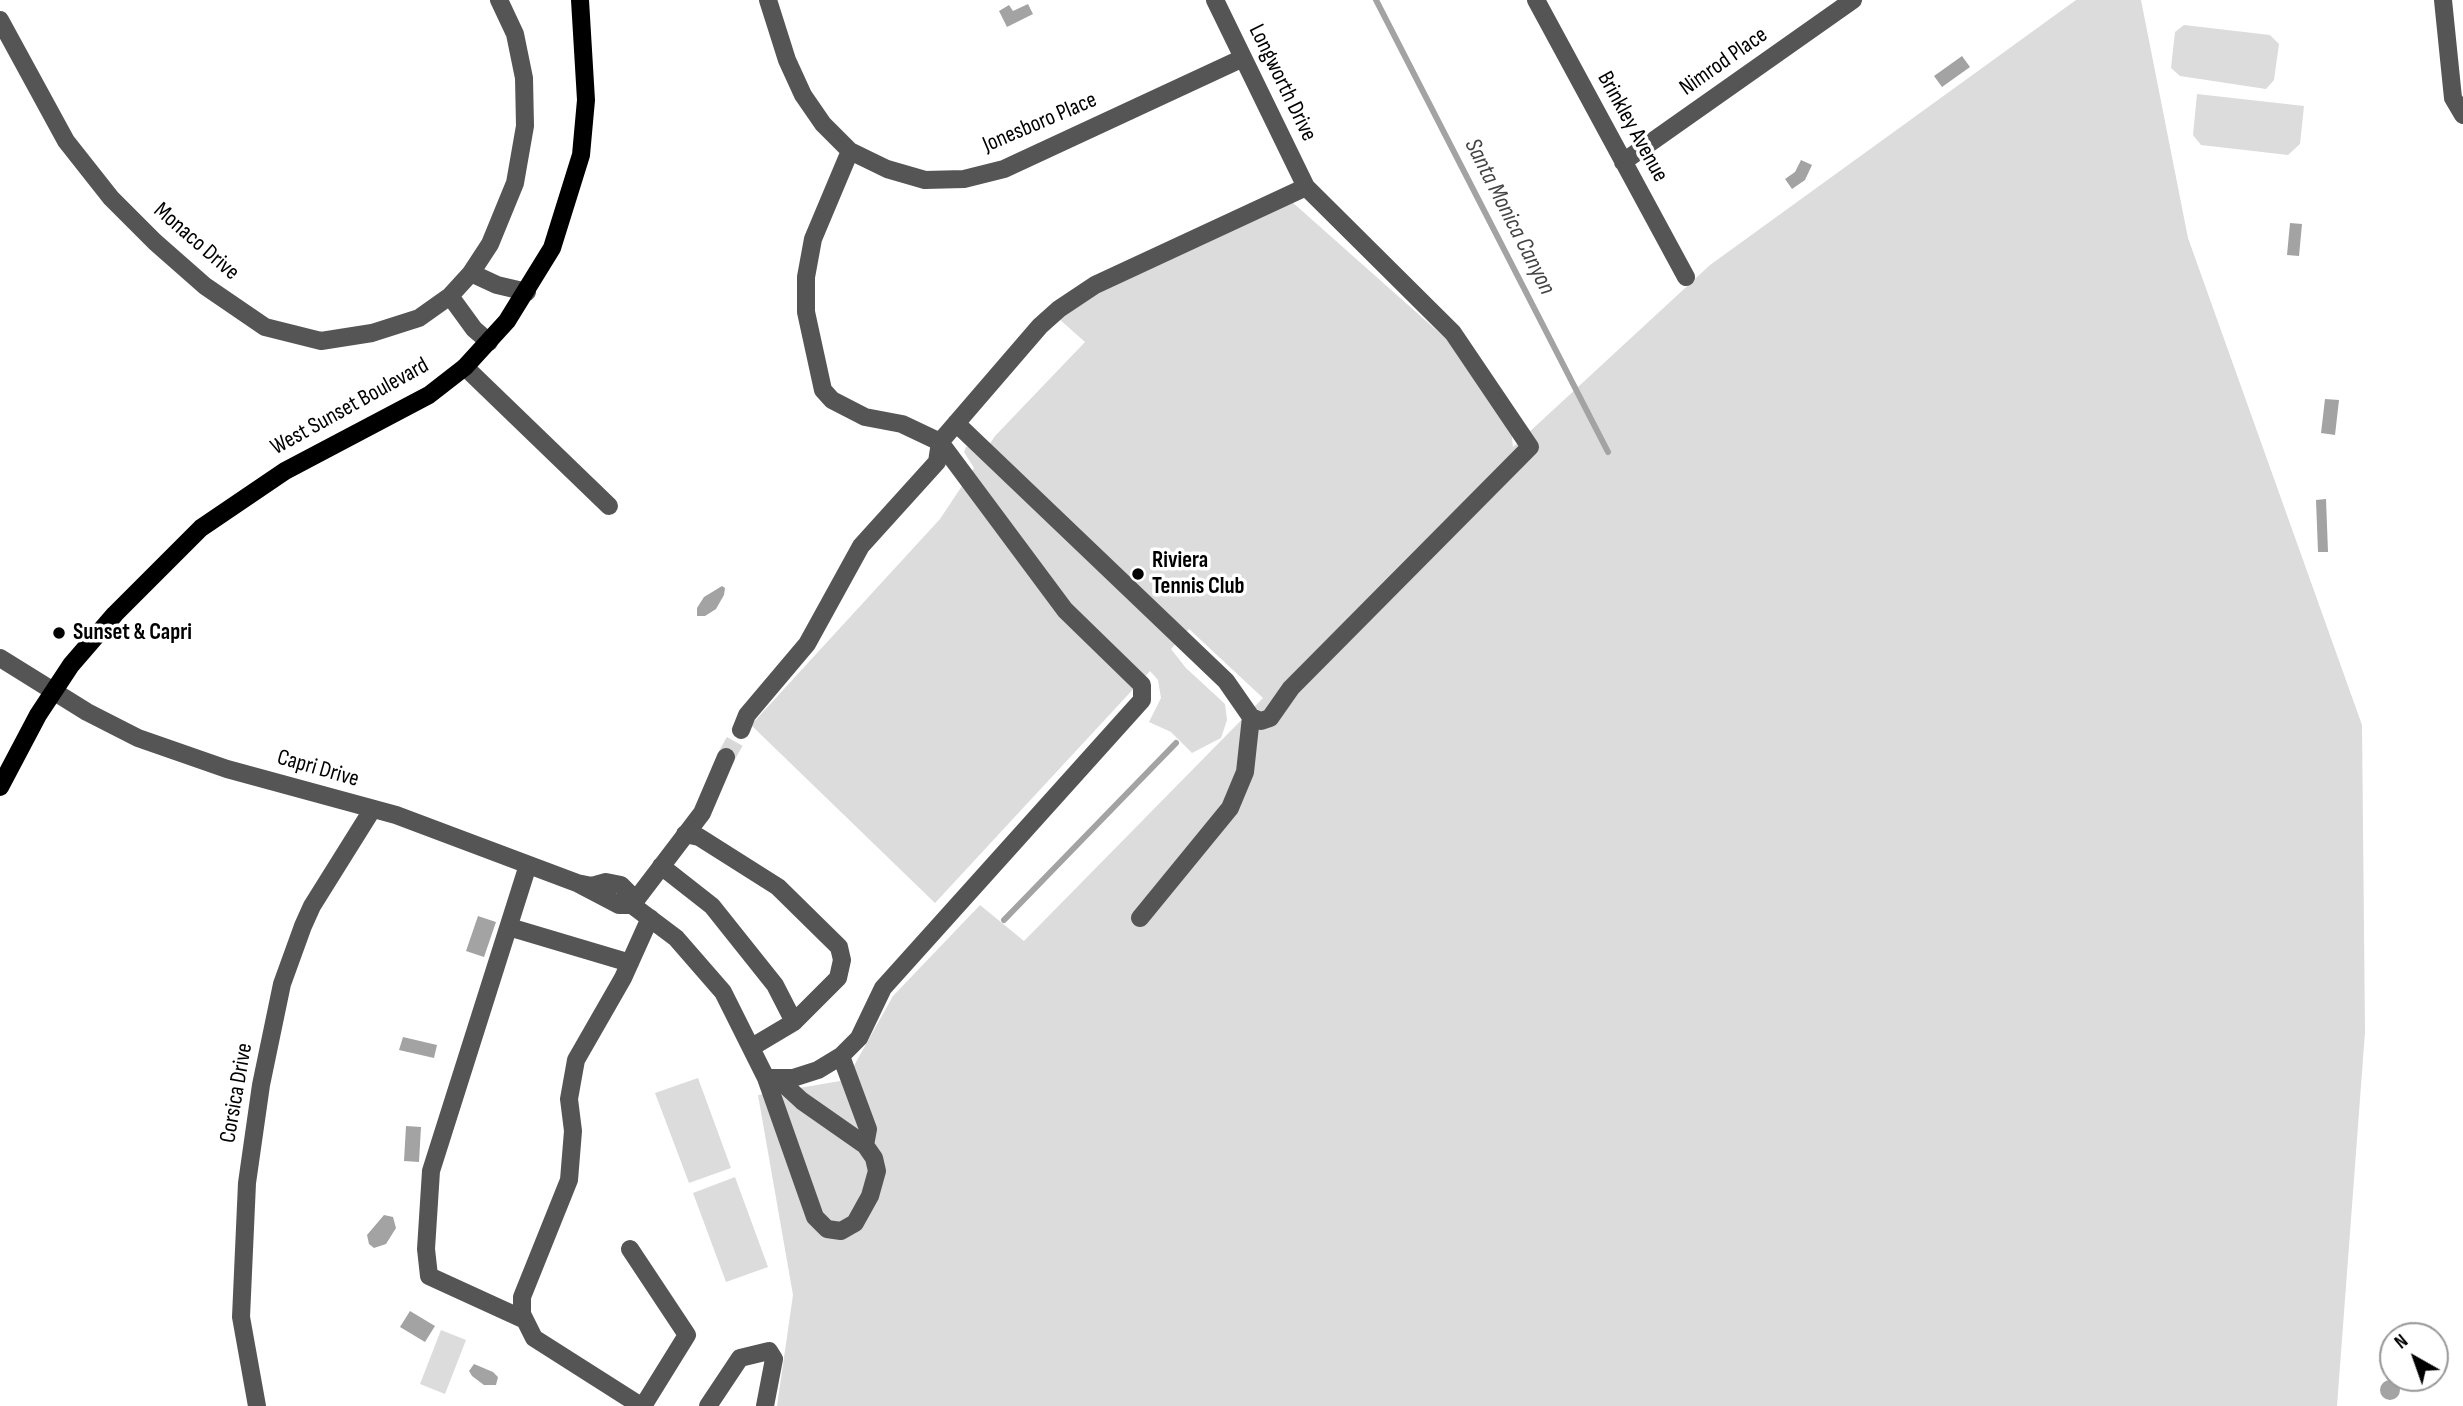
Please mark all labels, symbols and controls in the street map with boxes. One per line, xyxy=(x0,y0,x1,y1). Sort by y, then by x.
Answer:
street label: Longworth Drive xyxy=(1242,20,1322,146)
street label: Nimrod Place xyxy=(1675,22,1773,102)
street label: Brinkley Avenue xyxy=(1590,67,1674,187)
street label: Jonesboro Place xyxy=(979,87,1101,159)
water label: Santa Monica Canyon xyxy=(1457,134,1561,300)
street label: Monaco Drive xyxy=(148,197,244,287)
street label: West Sunset Boulevard xyxy=(266,352,434,462)
place label: Riviera Tennis Club xyxy=(1152,547,1244,601)
marker: Riviera Tennis Club xyxy=(1130,566,1146,582)
place label: Sunset & Capri xyxy=(73,619,192,647)
marker: Sunset & Capri xyxy=(51,625,67,641)
street label: Capri Drive xyxy=(274,744,362,794)
street label: Corsica Drive xyxy=(215,1041,259,1145)
north arrow xyxy=(2379,1322,2449,1392)
text: N xyxy=(2390,1330,2413,1354)

